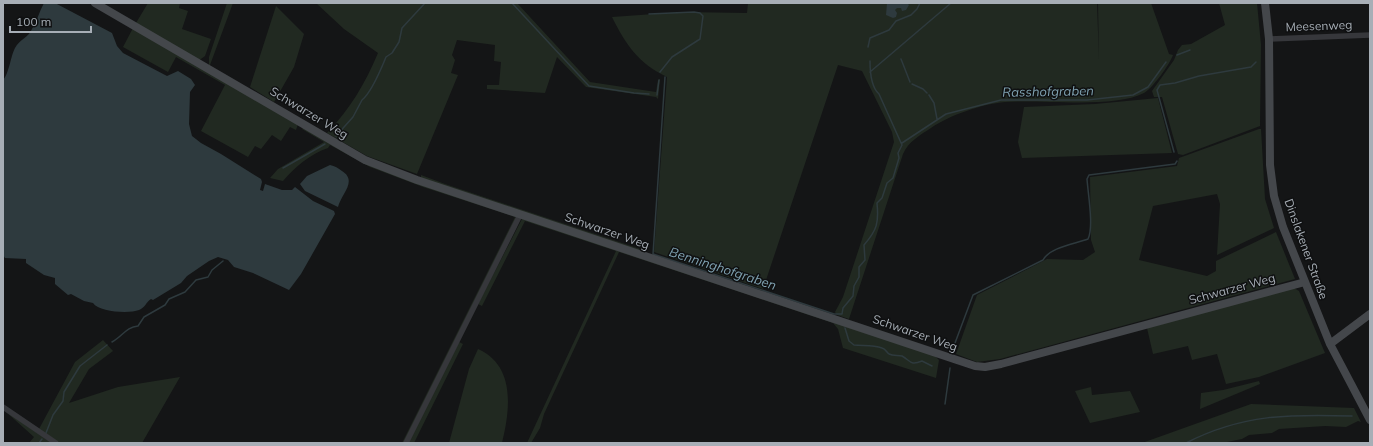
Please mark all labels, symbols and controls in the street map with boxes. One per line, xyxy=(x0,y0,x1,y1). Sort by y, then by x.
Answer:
scale bar xyxy=(10,8,91,34)
text: 100 m xyxy=(16,14,51,29)
street label: Meesenweg xyxy=(1285,17,1353,34)
water label: Rasshofgraben xyxy=(1002,82,1094,100)
street label: Schwarzer Weg xyxy=(267,83,351,142)
street label: Dinslakener Straße xyxy=(1281,197,1332,301)
street label: Schwarzer Weg xyxy=(563,209,652,252)
water label: Benninghofgraben xyxy=(667,243,779,293)
street label: Schwarzer Weg xyxy=(1187,270,1277,307)
street label: Schwarzer Weg xyxy=(871,311,960,354)

